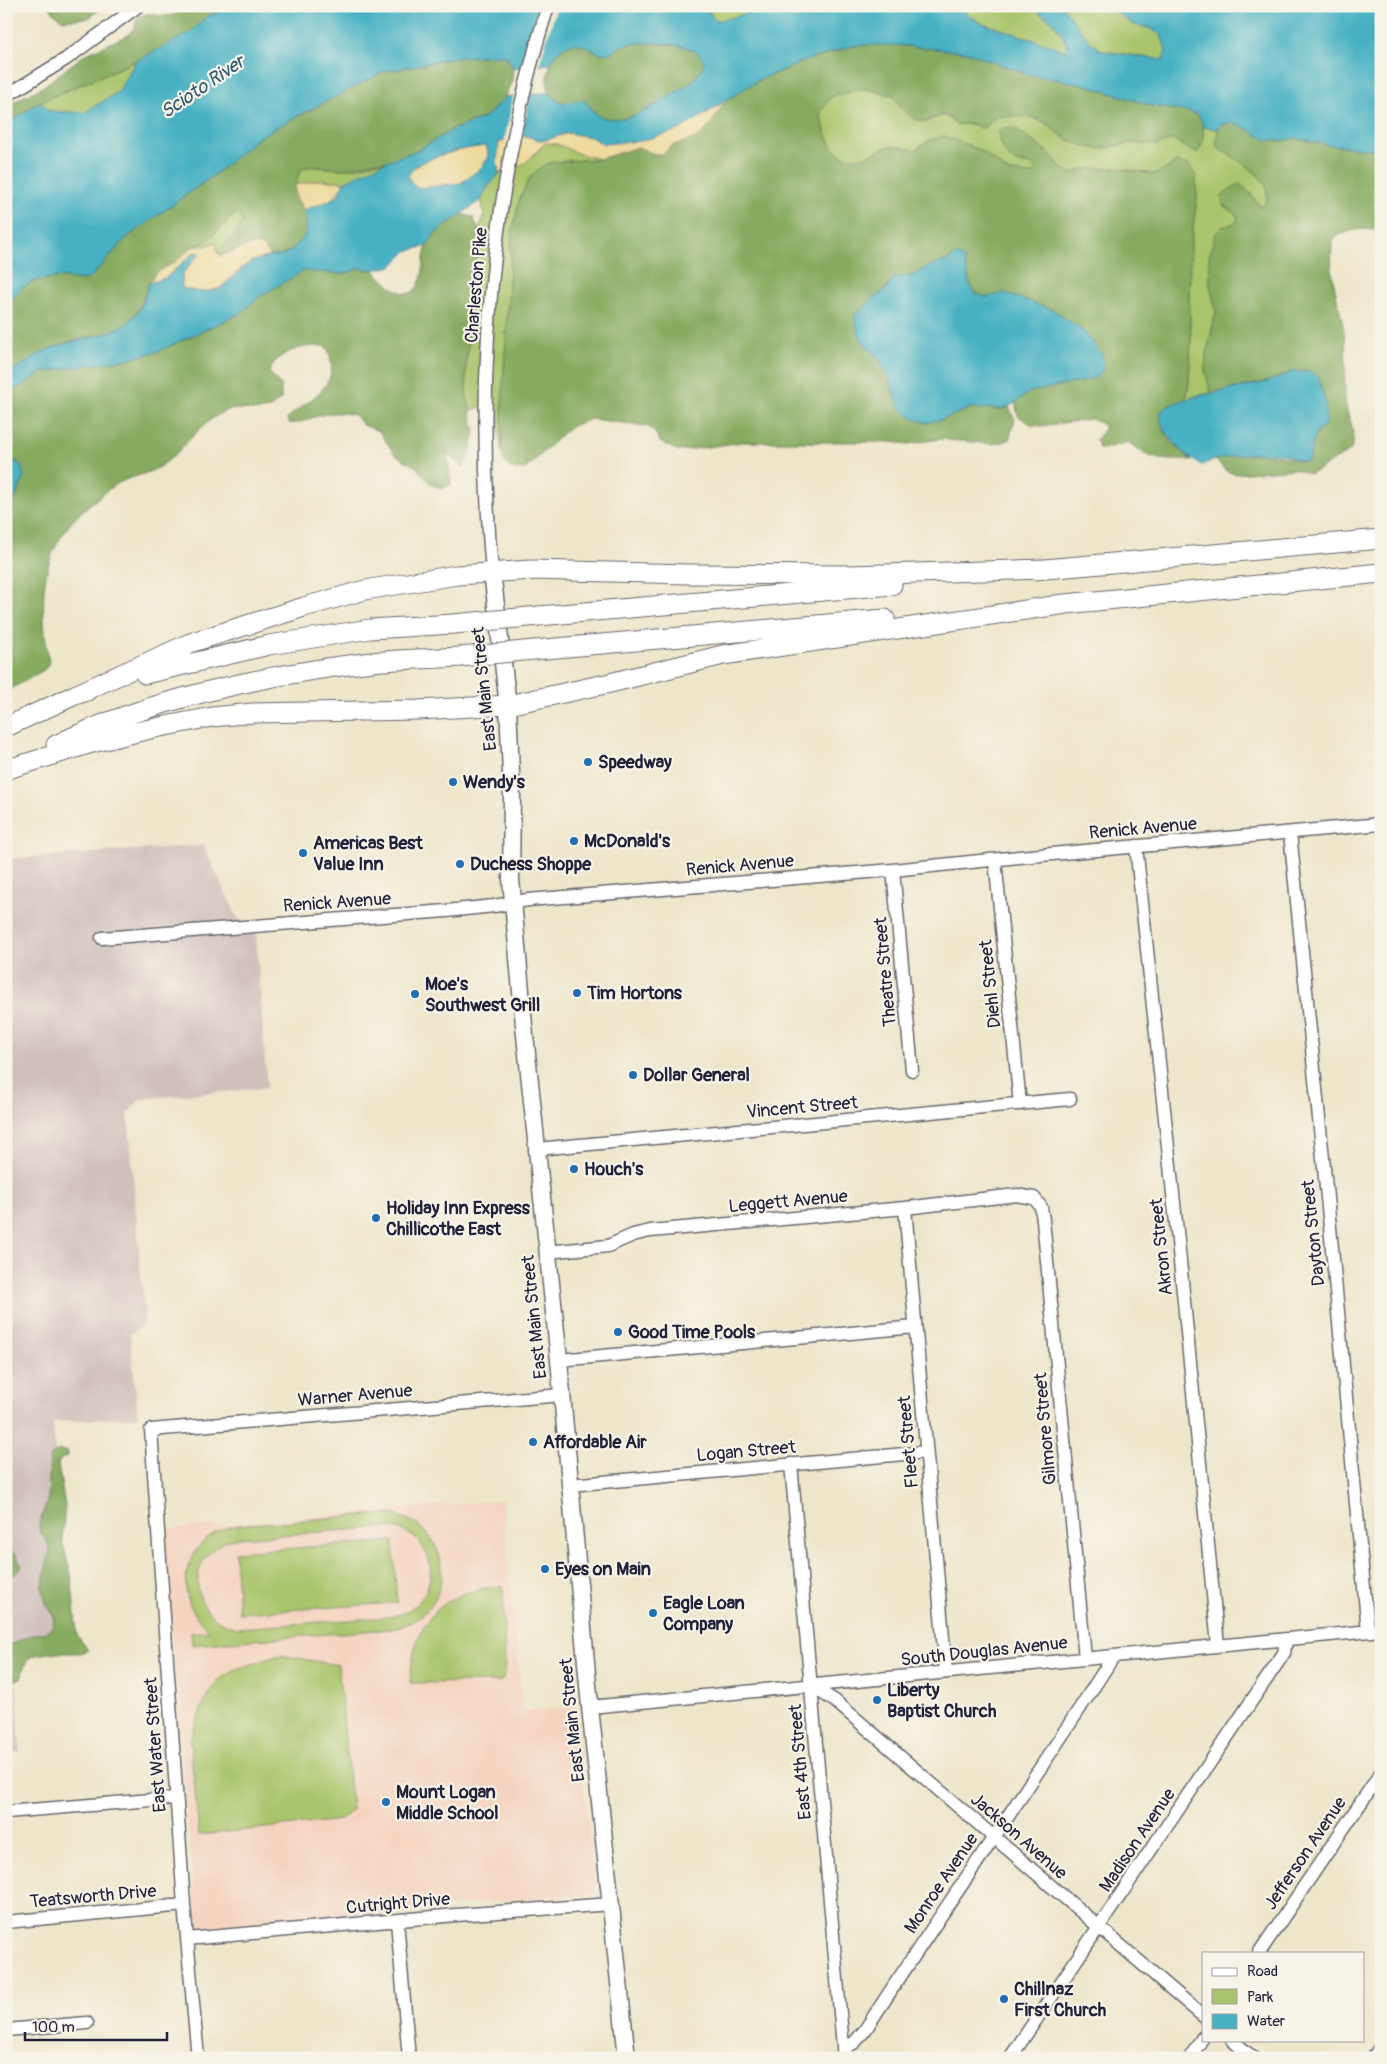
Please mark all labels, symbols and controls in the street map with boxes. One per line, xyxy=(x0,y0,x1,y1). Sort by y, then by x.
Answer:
water label: Scioto River xyxy=(156,49,251,124)
street label: Charleston Pike xyxy=(460,226,493,344)
street label: East Main Street xyxy=(466,625,502,752)
place label: Speedway xyxy=(598,751,672,774)
marker: Speedway xyxy=(582,756,594,768)
place label: Wendy's xyxy=(463,771,526,794)
marker: Wendy's xyxy=(447,776,459,788)
street label: Renick Avenue xyxy=(1088,812,1198,845)
place label: McDonald's xyxy=(584,830,671,853)
place label: Americas Best Value Inn xyxy=(313,832,423,876)
marker: McDonald's xyxy=(568,835,580,847)
marker: Americas Best Value Inn xyxy=(297,847,309,859)
street label: Renick Avenue xyxy=(685,849,795,882)
place label: Duchess Shoppe xyxy=(470,853,592,876)
marker: Duchess Shoppe xyxy=(454,858,466,870)
street label: Renick Avenue xyxy=(282,887,392,918)
street label: Theatre Street xyxy=(869,915,902,1028)
street label: Diehl Street xyxy=(974,938,1007,1029)
place label: Moe's Southwest Grill xyxy=(425,973,540,1017)
place label: Tim Hortons xyxy=(586,982,683,1005)
marker: Tim Hortons xyxy=(571,987,583,999)
marker: Moe's Southwest Grill xyxy=(409,988,421,1000)
place label: Dollar General xyxy=(643,1064,750,1087)
marker: Dollar General xyxy=(627,1069,639,1081)
street label: Vincent Street xyxy=(745,1091,859,1124)
place label: Houch's xyxy=(584,1158,644,1181)
marker: Houch's xyxy=(568,1163,580,1175)
street label: Dayton Street xyxy=(1296,1178,1331,1287)
street label: Leggett Avenue xyxy=(727,1185,849,1218)
street label: Akron Street xyxy=(1145,1196,1178,1297)
place label: Holiday Inn Express Chillicothe East xyxy=(386,1197,531,1241)
marker: Holiday Inn Express Chillicothe East xyxy=(370,1212,382,1224)
street label: East Main Street xyxy=(516,1253,552,1380)
place label: Good Time Pools xyxy=(628,1321,756,1344)
marker: Good Time Pools xyxy=(612,1326,624,1338)
street label: Gilmore Street xyxy=(1029,1371,1062,1486)
street label: Warner Avenue xyxy=(297,1379,413,1412)
street label: Fleet Street xyxy=(893,1394,924,1489)
place label: Affordable Air xyxy=(543,1431,647,1454)
marker: Affordable Air xyxy=(527,1436,539,1448)
street label: Logan Street xyxy=(695,1436,797,1467)
place label: Eyes on Main xyxy=(555,1558,651,1581)
marker: Eyes on Main xyxy=(539,1563,551,1575)
place label: Eagle Loan Company xyxy=(663,1592,745,1636)
marker: Eagle Loan Company xyxy=(647,1607,659,1619)
street label: South Douglas Avenue xyxy=(899,1631,1069,1672)
street label: East Main Street xyxy=(554,1656,590,1783)
street label: East Water Street xyxy=(139,1676,172,1813)
place label: Liberty Baptist Church xyxy=(887,1679,997,1723)
marker: Liberty Baptist Church xyxy=(871,1694,883,1706)
street label: East 4th Street xyxy=(784,1703,817,1821)
place label: Mount Logan Middle School xyxy=(396,1781,499,1825)
street label: Madison Avenue xyxy=(1094,1784,1181,1897)
street label: Jackson Avenue xyxy=(966,1788,1072,1885)
street label: Jefferson Avenue xyxy=(1259,1792,1352,1914)
marker: Mount Logan Middle School xyxy=(380,1796,392,1808)
street label: Monroe Avenue xyxy=(899,1828,984,1938)
street label: Teatsworth Drive xyxy=(29,1879,158,1913)
street label: Cutright Drive xyxy=(345,1887,451,1920)
legend xyxy=(1202,1952,1364,2042)
text: Road xyxy=(1247,1962,1278,1981)
place label: Chillnaz First Church xyxy=(1014,1978,1107,2022)
text: Park xyxy=(1247,1988,1274,2007)
marker: Chillnaz First Church xyxy=(998,1993,1010,2005)
scale bar xyxy=(25,2009,168,2041)
text: Water xyxy=(1247,2012,1286,2031)
text: 100 m xyxy=(32,2018,75,2037)

